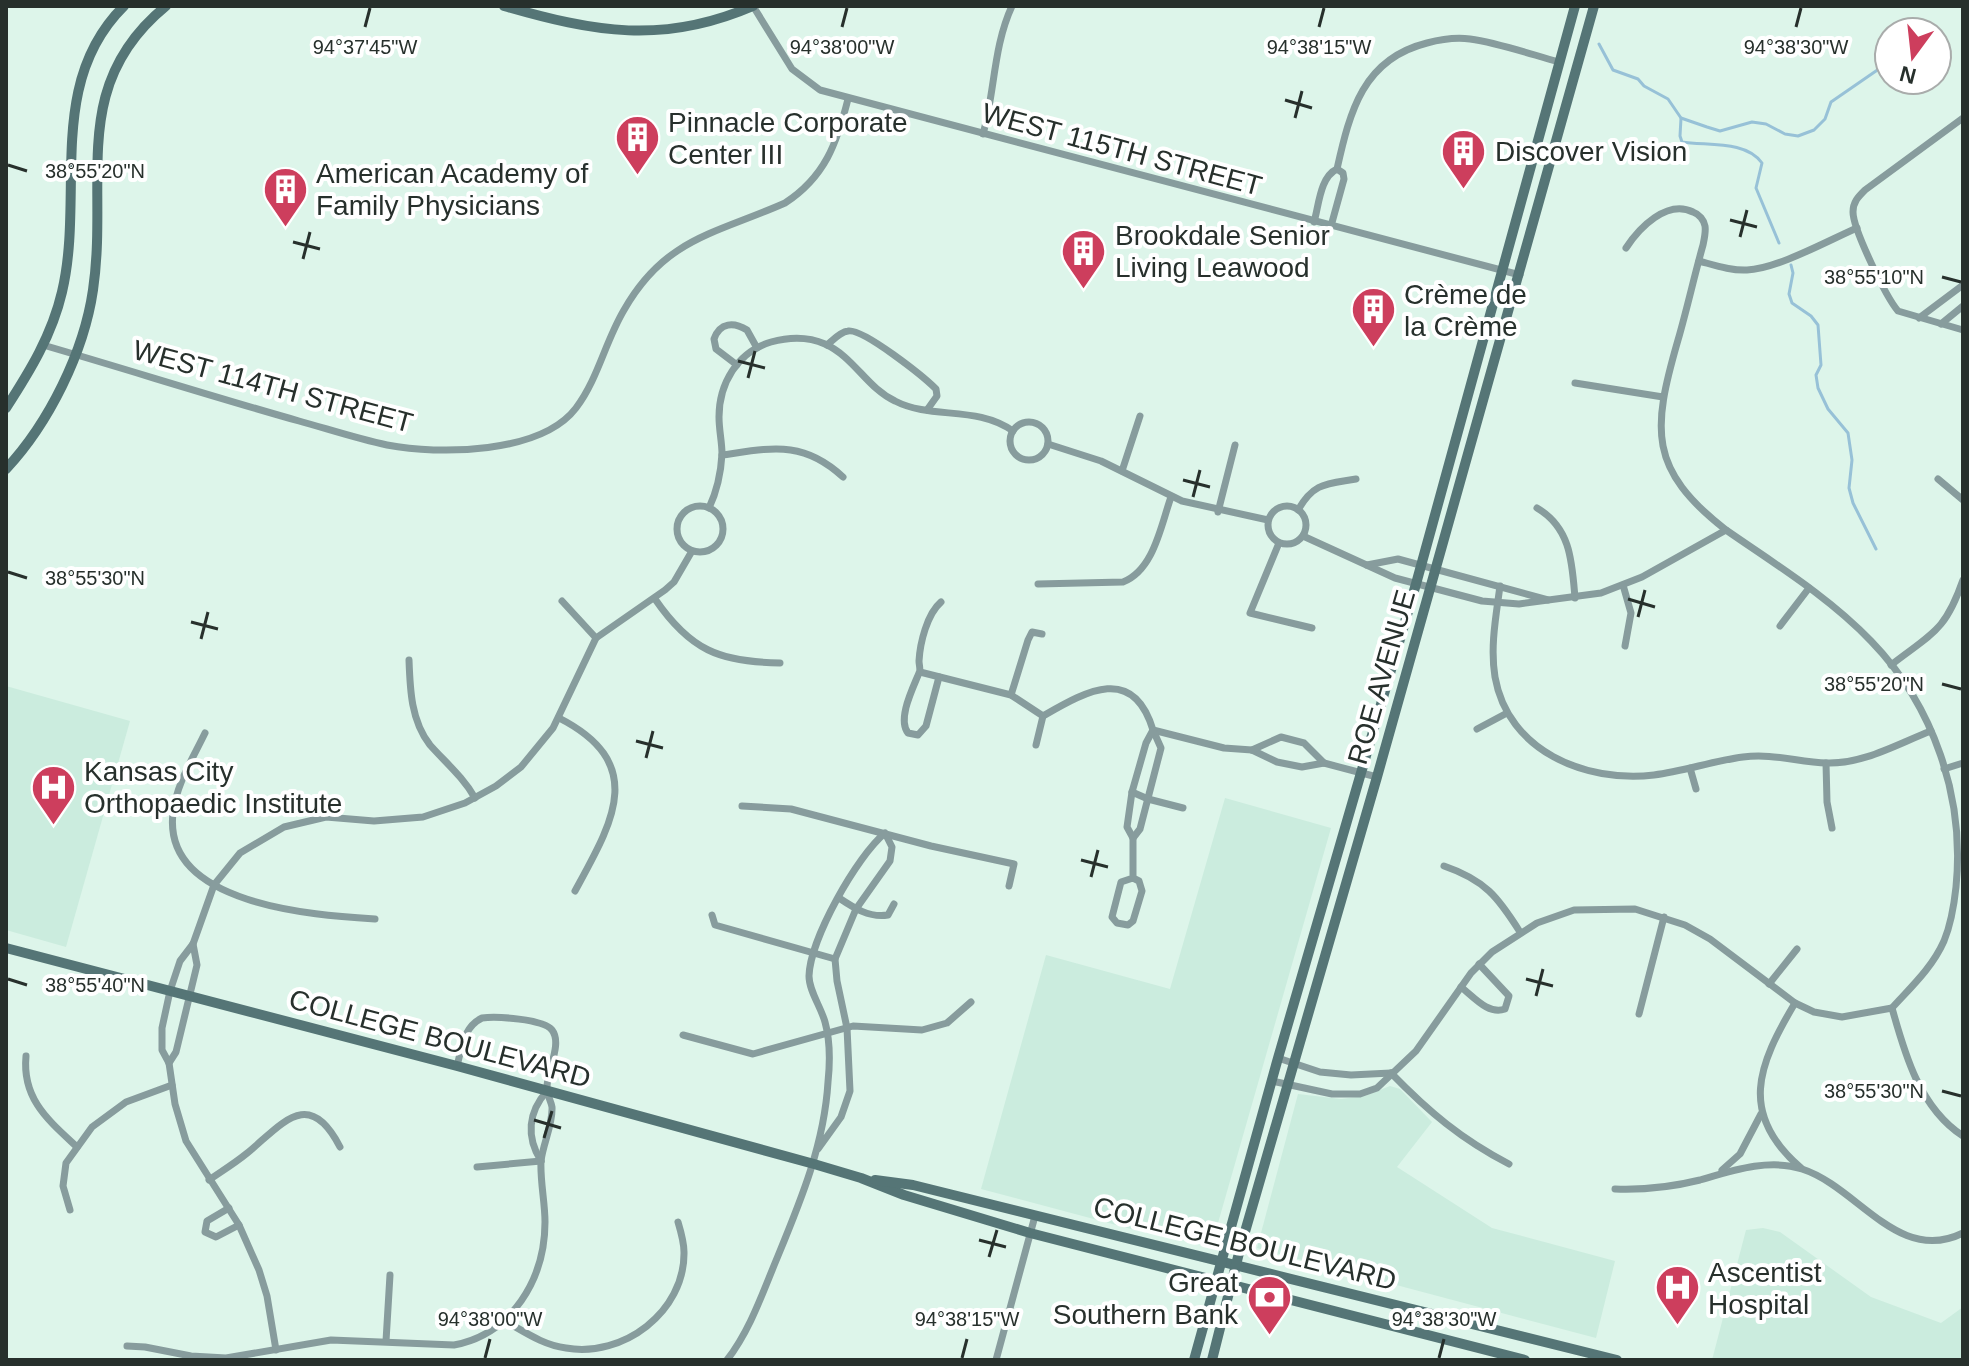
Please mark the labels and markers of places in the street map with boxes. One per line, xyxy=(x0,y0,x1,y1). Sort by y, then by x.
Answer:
place label: Pinnacle Corporate Center III xyxy=(668,107,908,170)
building icon: Pinnacle Corporate Center III xyxy=(613,114,661,177)
building icon: Discover Vision xyxy=(1440,127,1488,190)
place label: Discover Vision xyxy=(1495,136,1687,167)
place label: American Academy of Family Physicians xyxy=(316,158,589,221)
building icon: American Academy of Family Physicians xyxy=(261,165,309,228)
place label: Brookdale Senior Living Leawood xyxy=(1115,220,1330,283)
building icon: Brookdale Senior Living Leawood xyxy=(1060,227,1108,290)
place label: Crème de la Crème xyxy=(1404,279,1527,342)
building icon: Crème de la Crème xyxy=(1349,286,1397,349)
place label: Kansas City Orthopaedic Institute xyxy=(84,756,342,819)
hospital icon: Kansas City Orthopaedic Institute xyxy=(29,763,77,826)
place label: Ascentist Hospital xyxy=(1708,1257,1822,1320)
hospital icon: Ascentist Hospital xyxy=(1653,1264,1701,1327)
place label: Great Southern Bank xyxy=(1053,1267,1239,1330)
bank icon: Great Southern Bank xyxy=(1245,1274,1293,1337)

